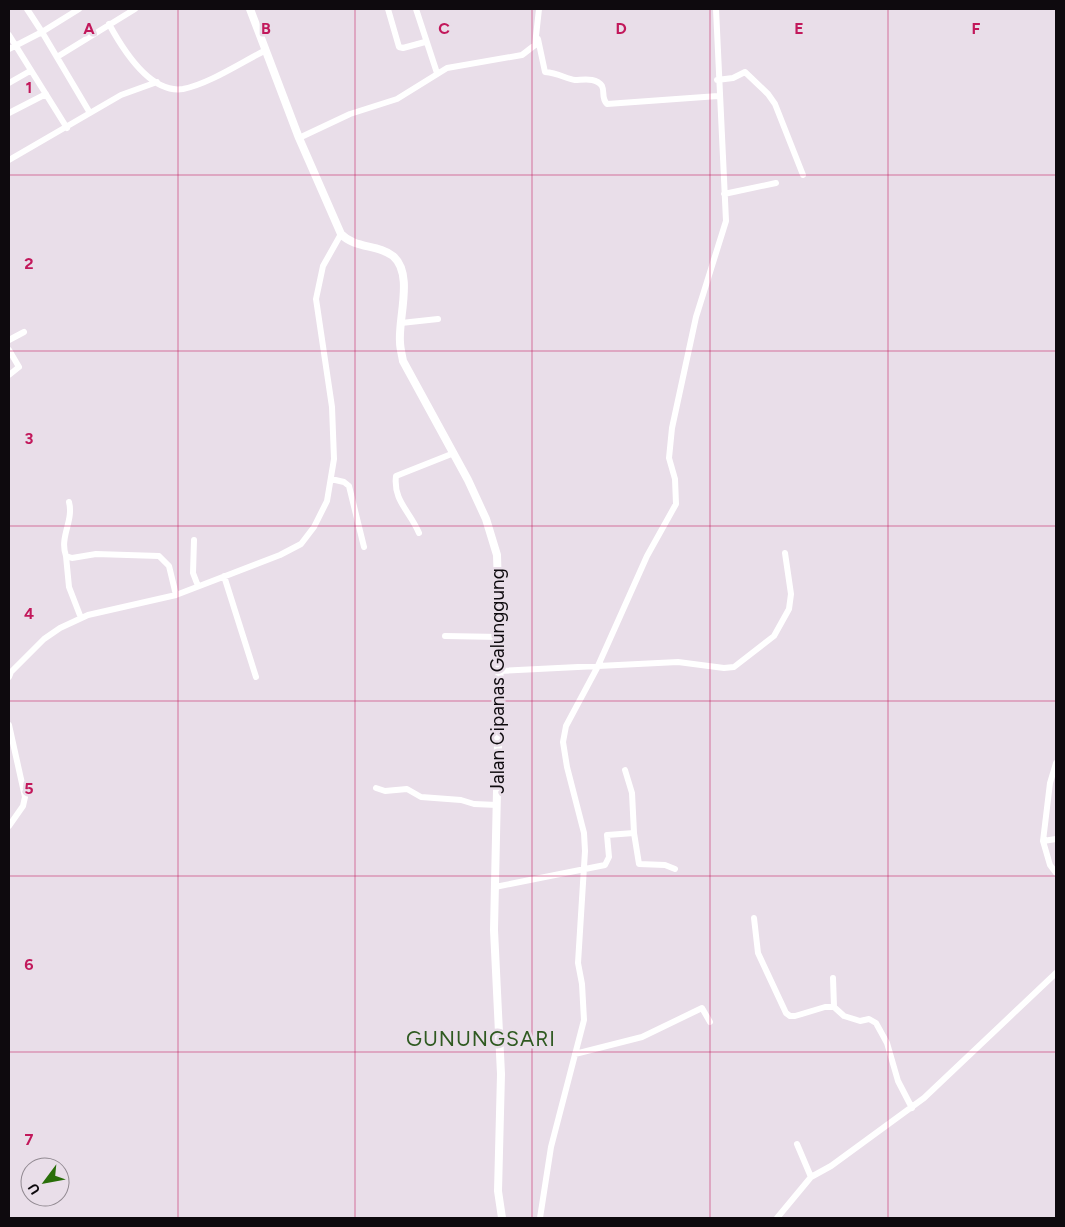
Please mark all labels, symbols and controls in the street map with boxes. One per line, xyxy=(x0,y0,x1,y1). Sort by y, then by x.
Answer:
text: A xyxy=(83,19,95,38)
text: B xyxy=(261,19,271,38)
text: C xyxy=(438,19,450,38)
text: D xyxy=(615,19,627,38)
text: E xyxy=(794,19,804,38)
text: F xyxy=(972,19,981,38)
text: 1 xyxy=(26,78,32,97)
text: 2 xyxy=(24,254,34,273)
text: 3 xyxy=(25,429,34,448)
street label: Jalan Cipanas Galunggung xyxy=(486,568,509,794)
text: 4 xyxy=(24,604,34,623)
text: 5 xyxy=(24,779,34,798)
text: 6 xyxy=(24,955,34,974)
district label: GUNUNGSARI xyxy=(406,1026,556,1051)
text: 7 xyxy=(25,1130,34,1149)
north arrow xyxy=(20,1157,70,1207)
text: U xyxy=(25,1180,44,1197)

